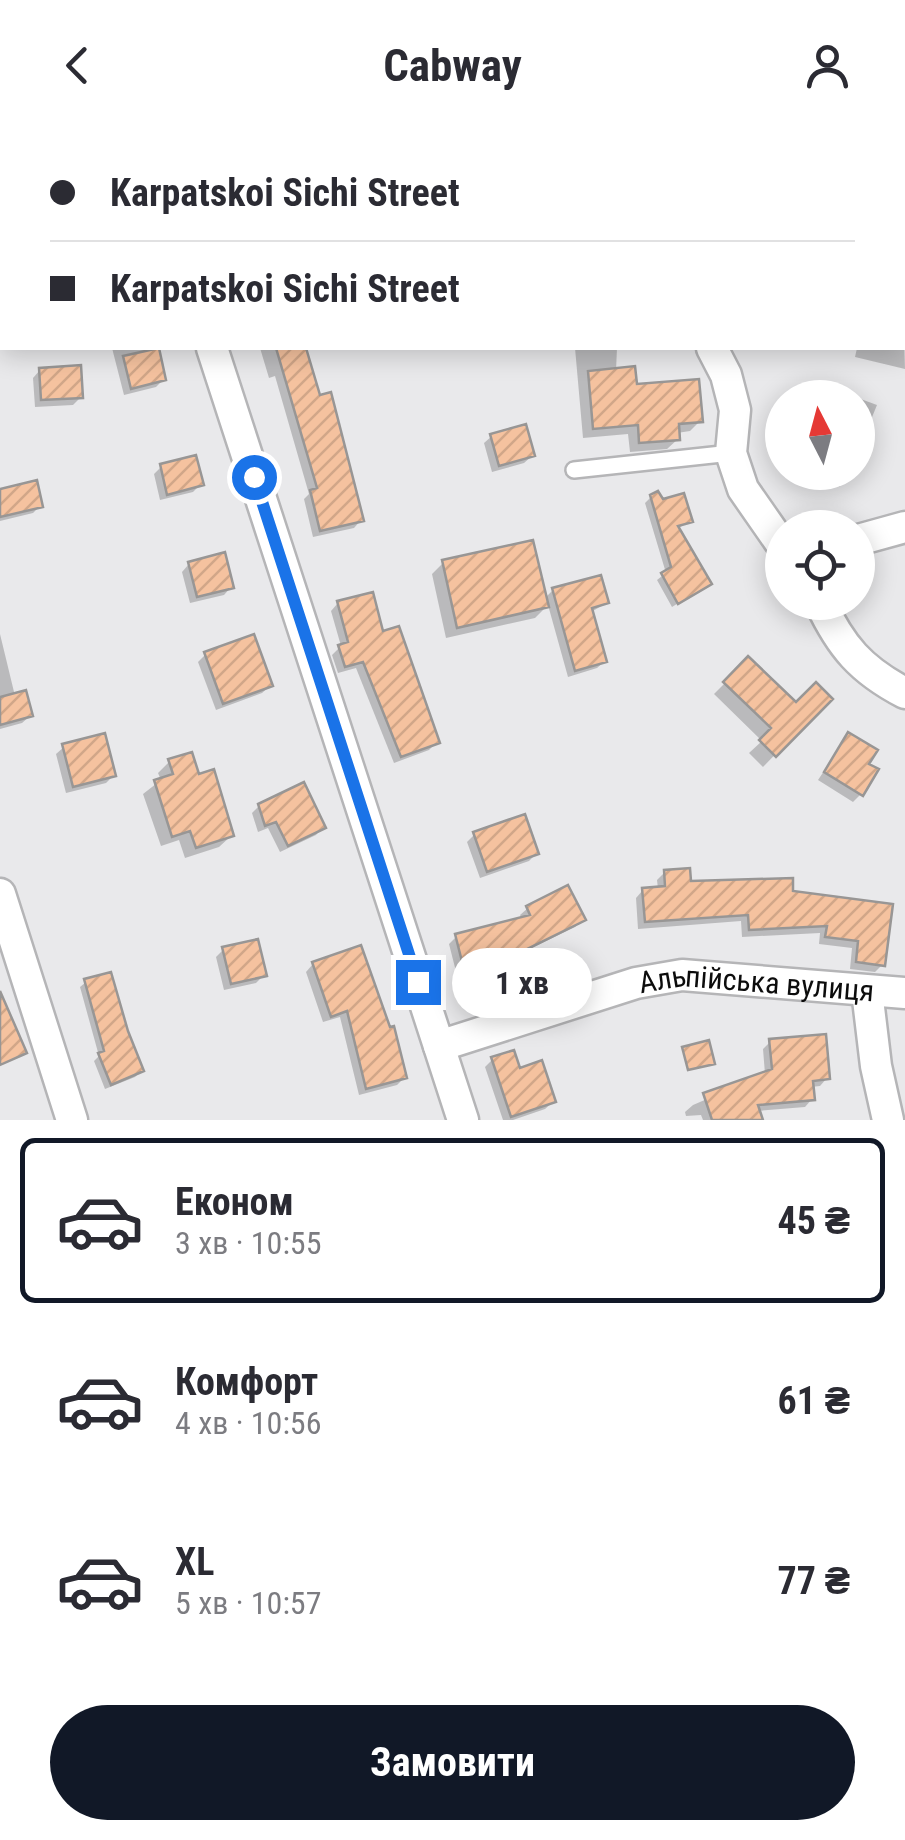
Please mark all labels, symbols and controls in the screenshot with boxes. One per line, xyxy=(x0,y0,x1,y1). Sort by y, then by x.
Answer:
icon: back xyxy=(50,38,105,93)
icon: person xyxy=(800,38,855,93)
text: Cabway xyxy=(383,39,522,92)
text: Karpatskoi Sichi Street xyxy=(110,171,460,215)
text: Karpatskoi Sichi Street xyxy=(110,267,460,311)
north arrow xyxy=(765,380,875,490)
map controls xyxy=(765,380,875,620)
route start xyxy=(232,455,277,500)
button: locate xyxy=(765,510,875,620)
callout: 1 хв xyxy=(453,947,593,1017)
street label: Альпійська вулиця xyxy=(636,957,875,1008)
route end xyxy=(396,960,441,1005)
text: 1 хв xyxy=(495,964,549,1002)
icon: car xyxy=(55,1176,145,1266)
text: Економ xyxy=(175,1180,294,1224)
text: 45 ₴ xyxy=(777,1199,850,1243)
text: 3 хв · 10:55 xyxy=(175,1224,321,1262)
icon: car xyxy=(55,1356,145,1446)
text: Комфорт xyxy=(175,1360,318,1404)
text: 61 ₴ xyxy=(777,1379,850,1423)
text: 4 хв · 10:56 xyxy=(175,1404,321,1442)
icon: car xyxy=(55,1536,145,1626)
text: XL xyxy=(175,1540,214,1584)
text: 77 ₴ xyxy=(777,1559,850,1603)
text: 5 хв · 10:57 xyxy=(175,1584,321,1622)
button: Замовити xyxy=(50,1705,855,1820)

